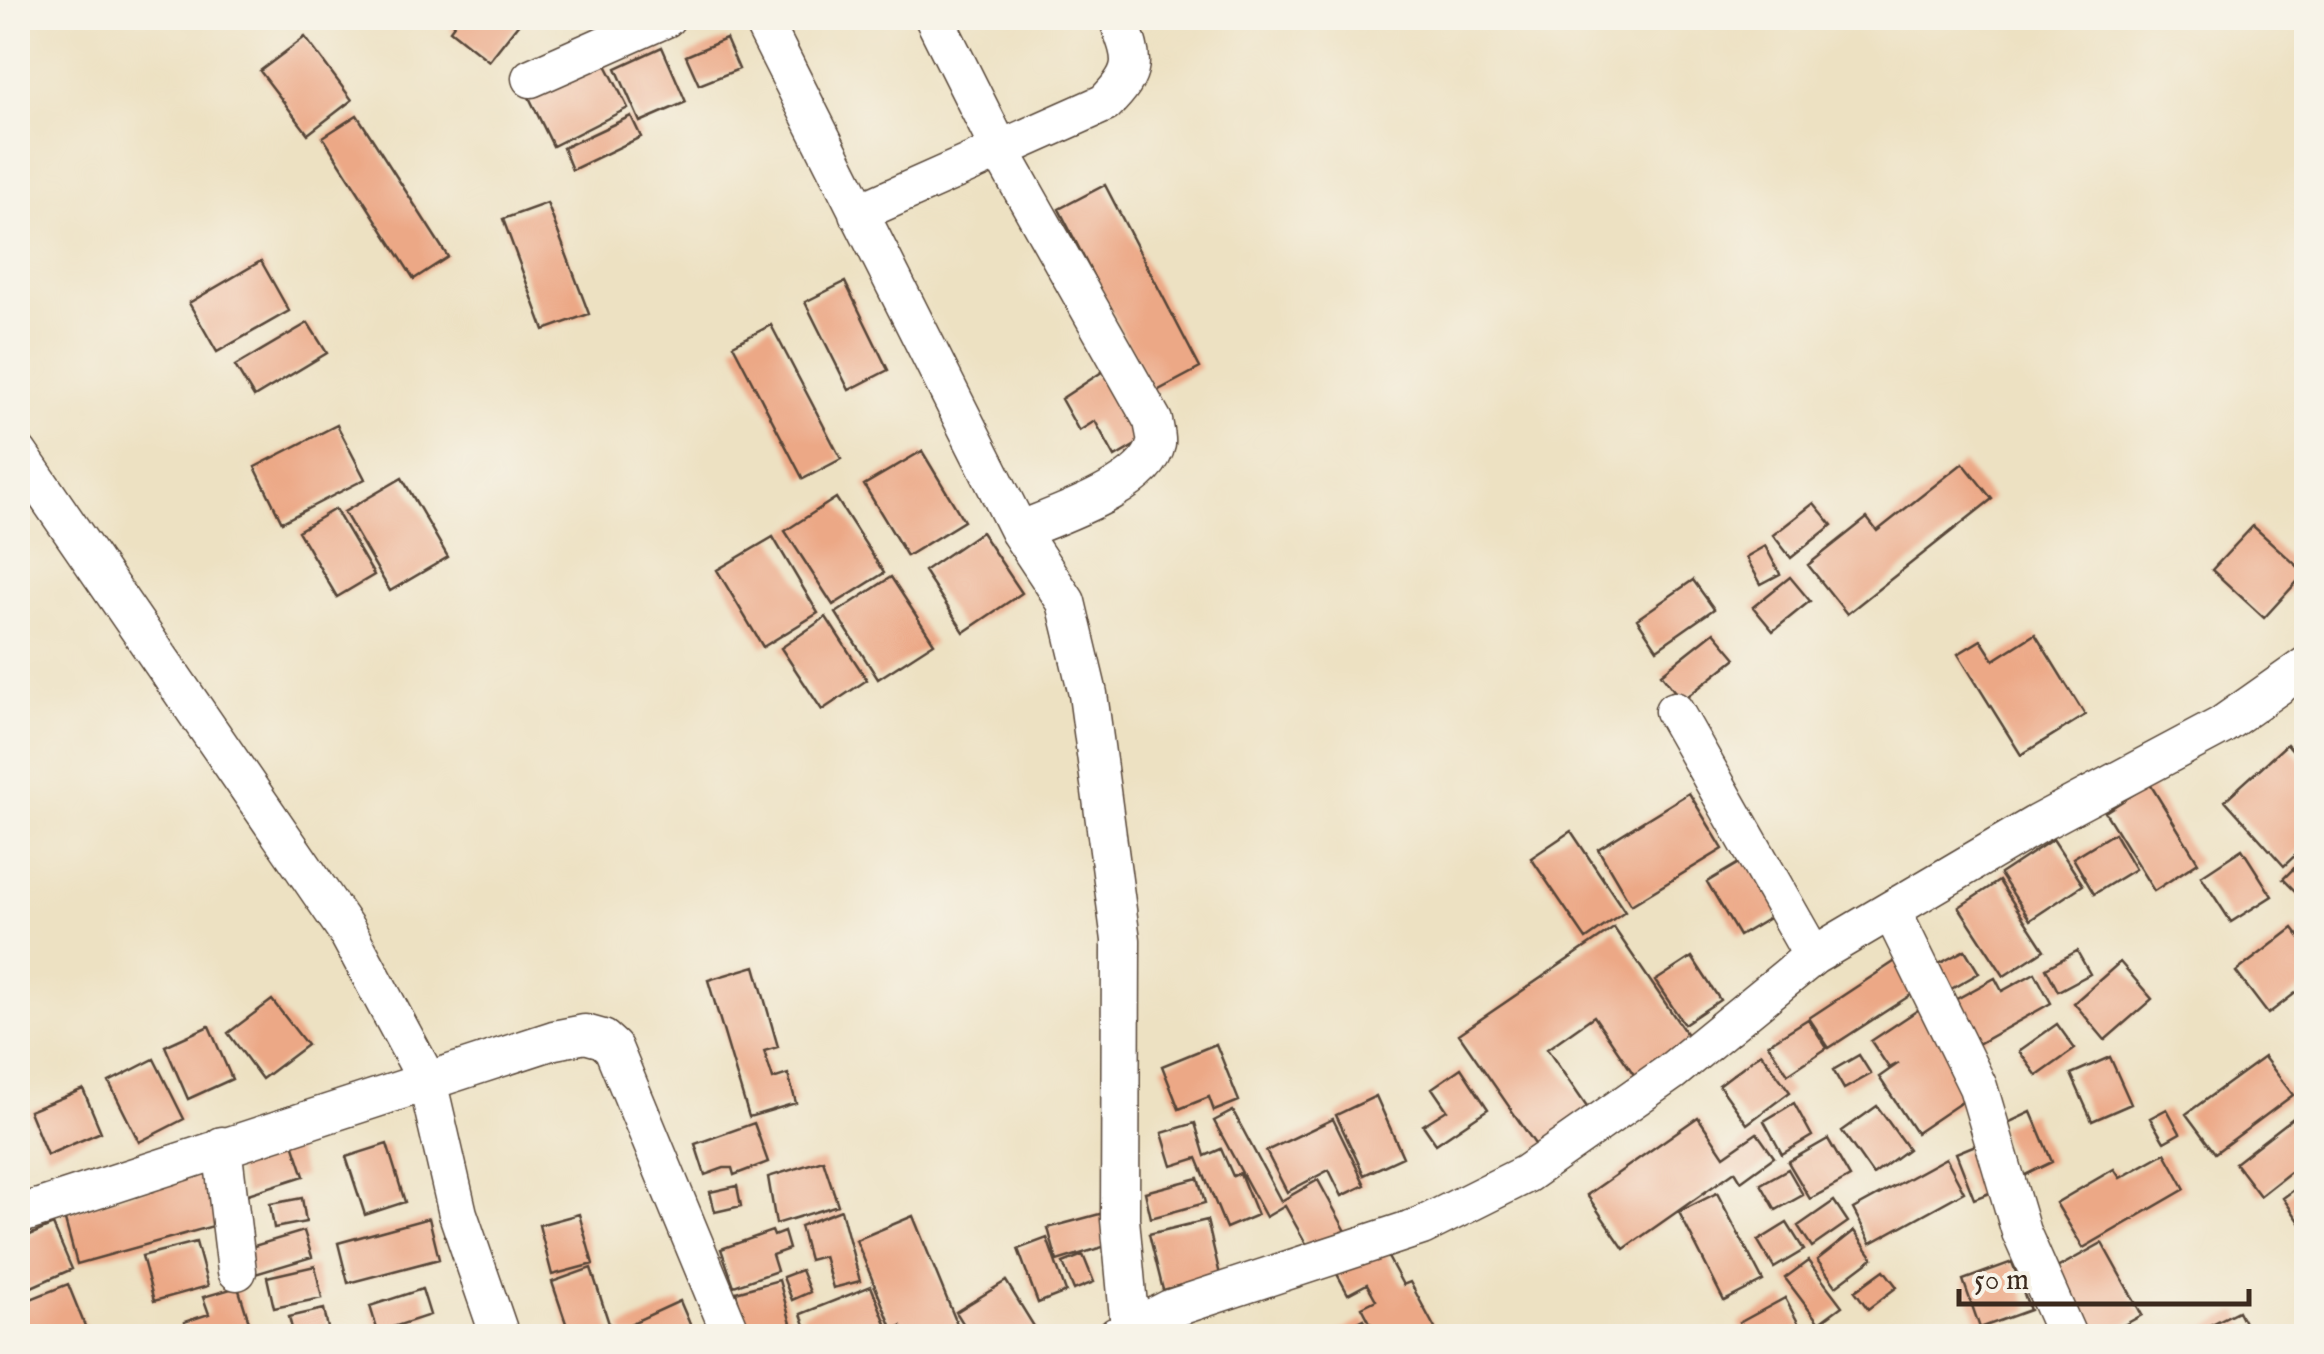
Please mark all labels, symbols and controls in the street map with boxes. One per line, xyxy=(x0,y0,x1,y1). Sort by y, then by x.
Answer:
scale bar xyxy=(1959,1244,2249,1306)
text: 50 m xyxy=(1974,1262,2029,1300)

